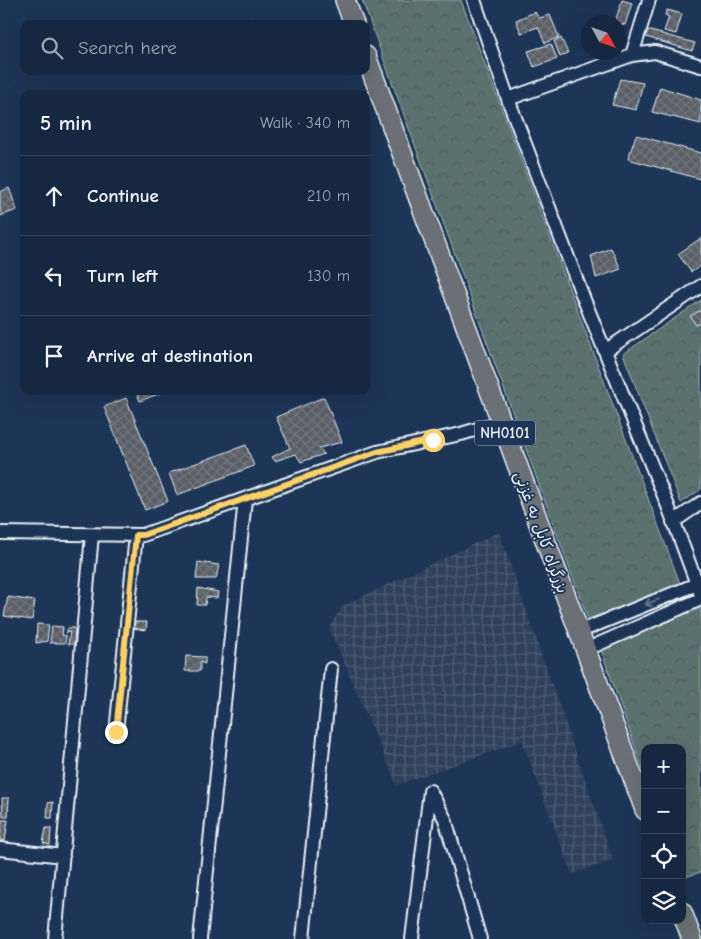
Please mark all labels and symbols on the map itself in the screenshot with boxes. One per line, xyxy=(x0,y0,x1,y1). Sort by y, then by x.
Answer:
north arrow xyxy=(581,15,626,60)
road number: NH0101 xyxy=(475,420,535,446)
route start xyxy=(422,429,445,452)
street label: بزرگراه کابل به غزنی xyxy=(510,468,572,596)
one-way arrow xyxy=(645,598,660,607)
route end xyxy=(105,721,128,744)

